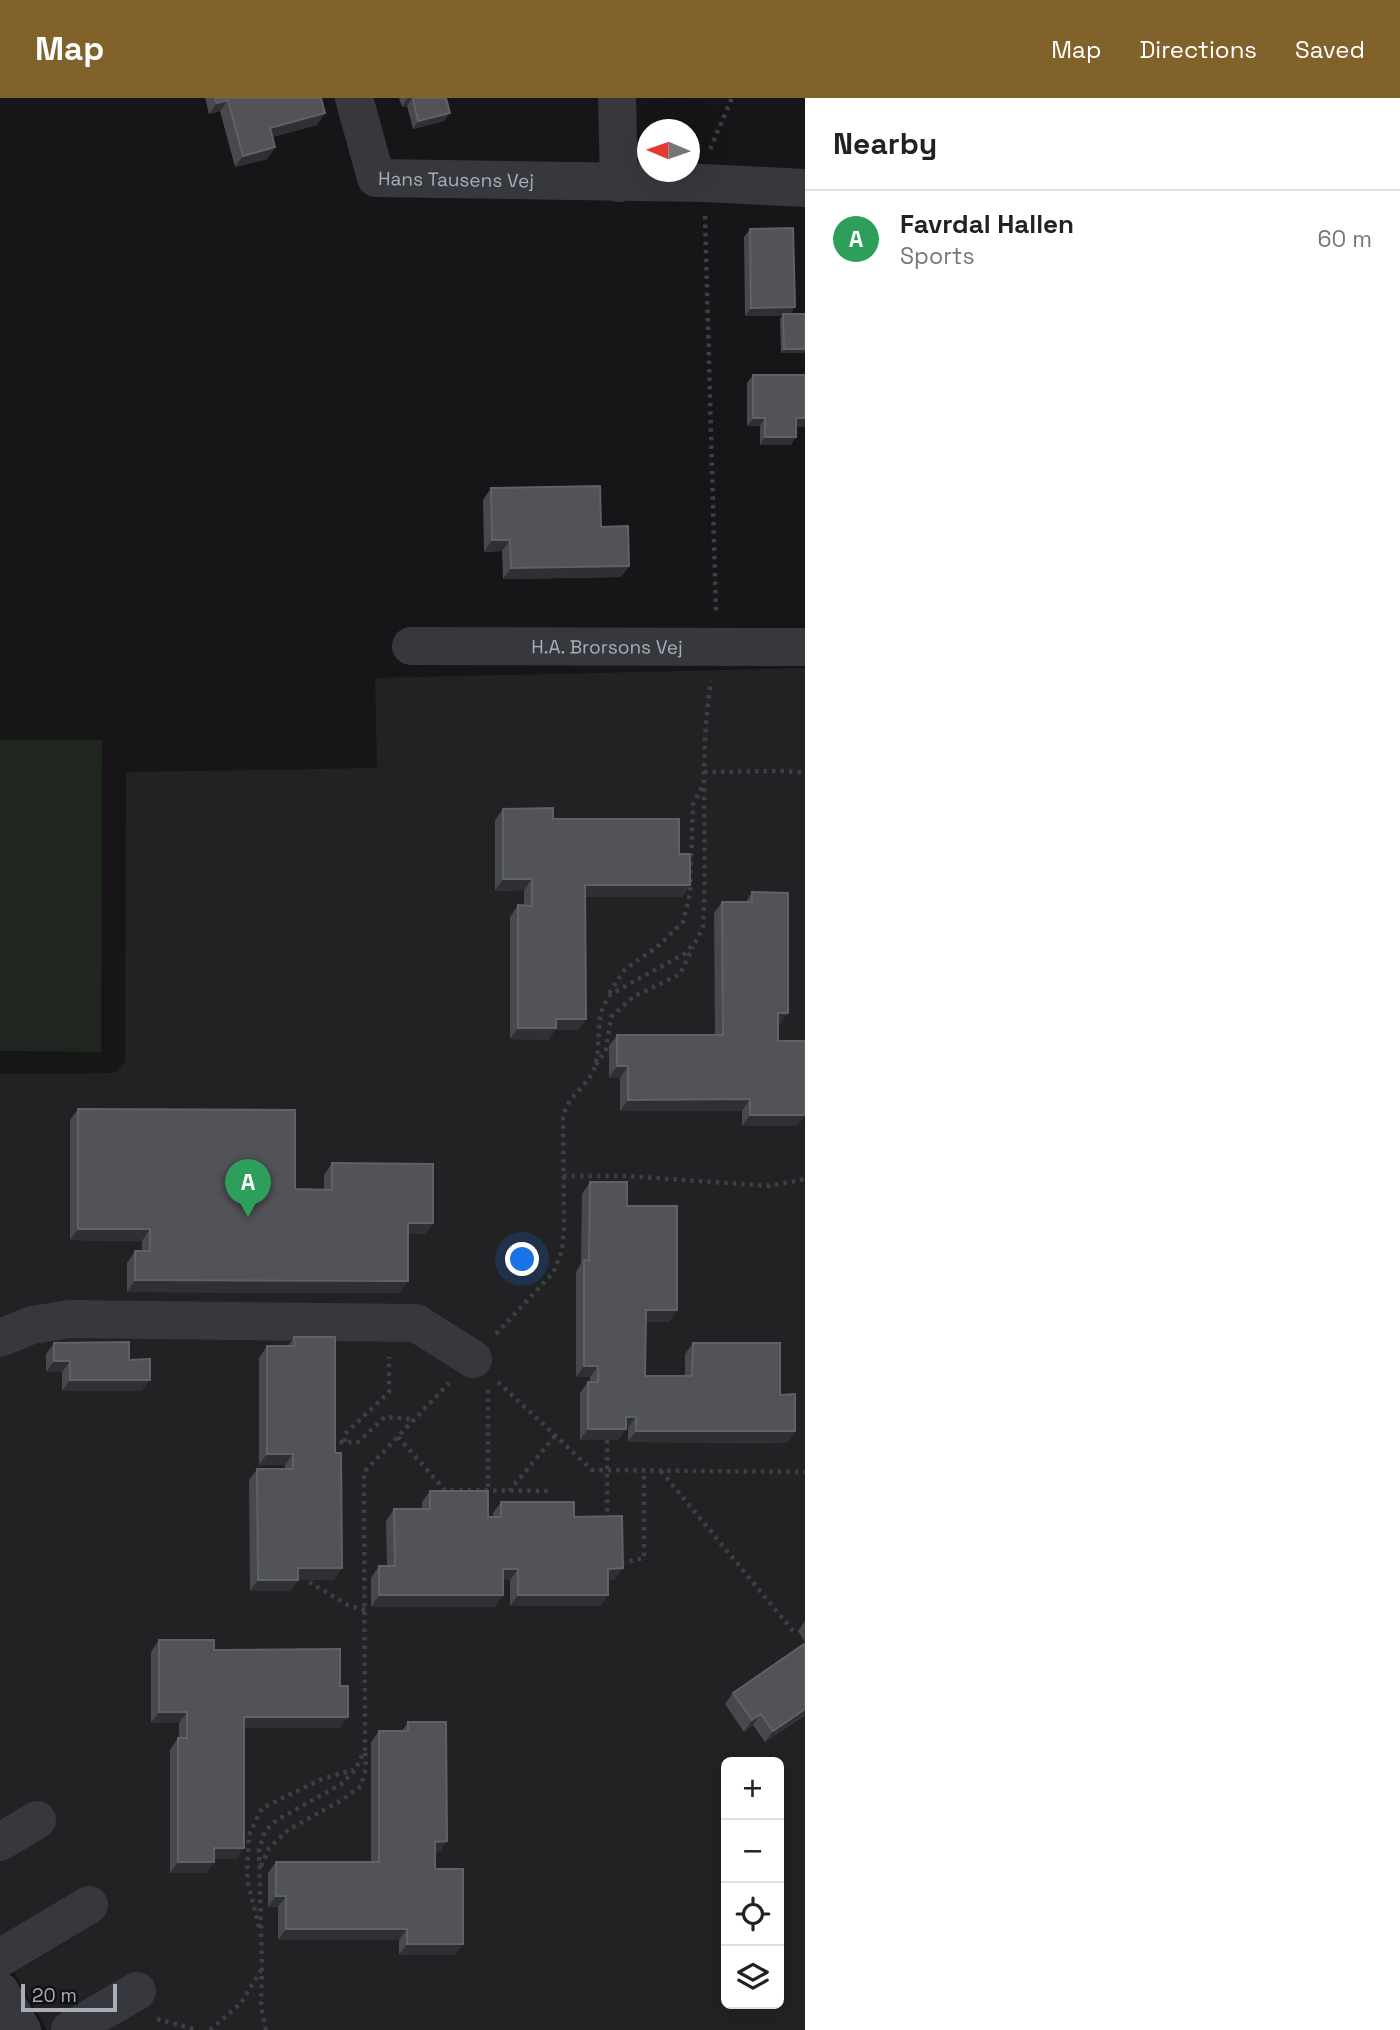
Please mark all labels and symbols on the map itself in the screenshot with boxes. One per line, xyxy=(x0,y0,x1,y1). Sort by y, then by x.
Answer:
north arrow xyxy=(637,119,700,182)
street label: Hans Tausens Vej xyxy=(378,166,534,193)
street label: H.A. Brorsons Vej xyxy=(531,634,683,659)
pin: A xyxy=(225,1159,271,1217)
your location xyxy=(505,1242,539,1276)
scale bar xyxy=(21,1981,117,2013)

